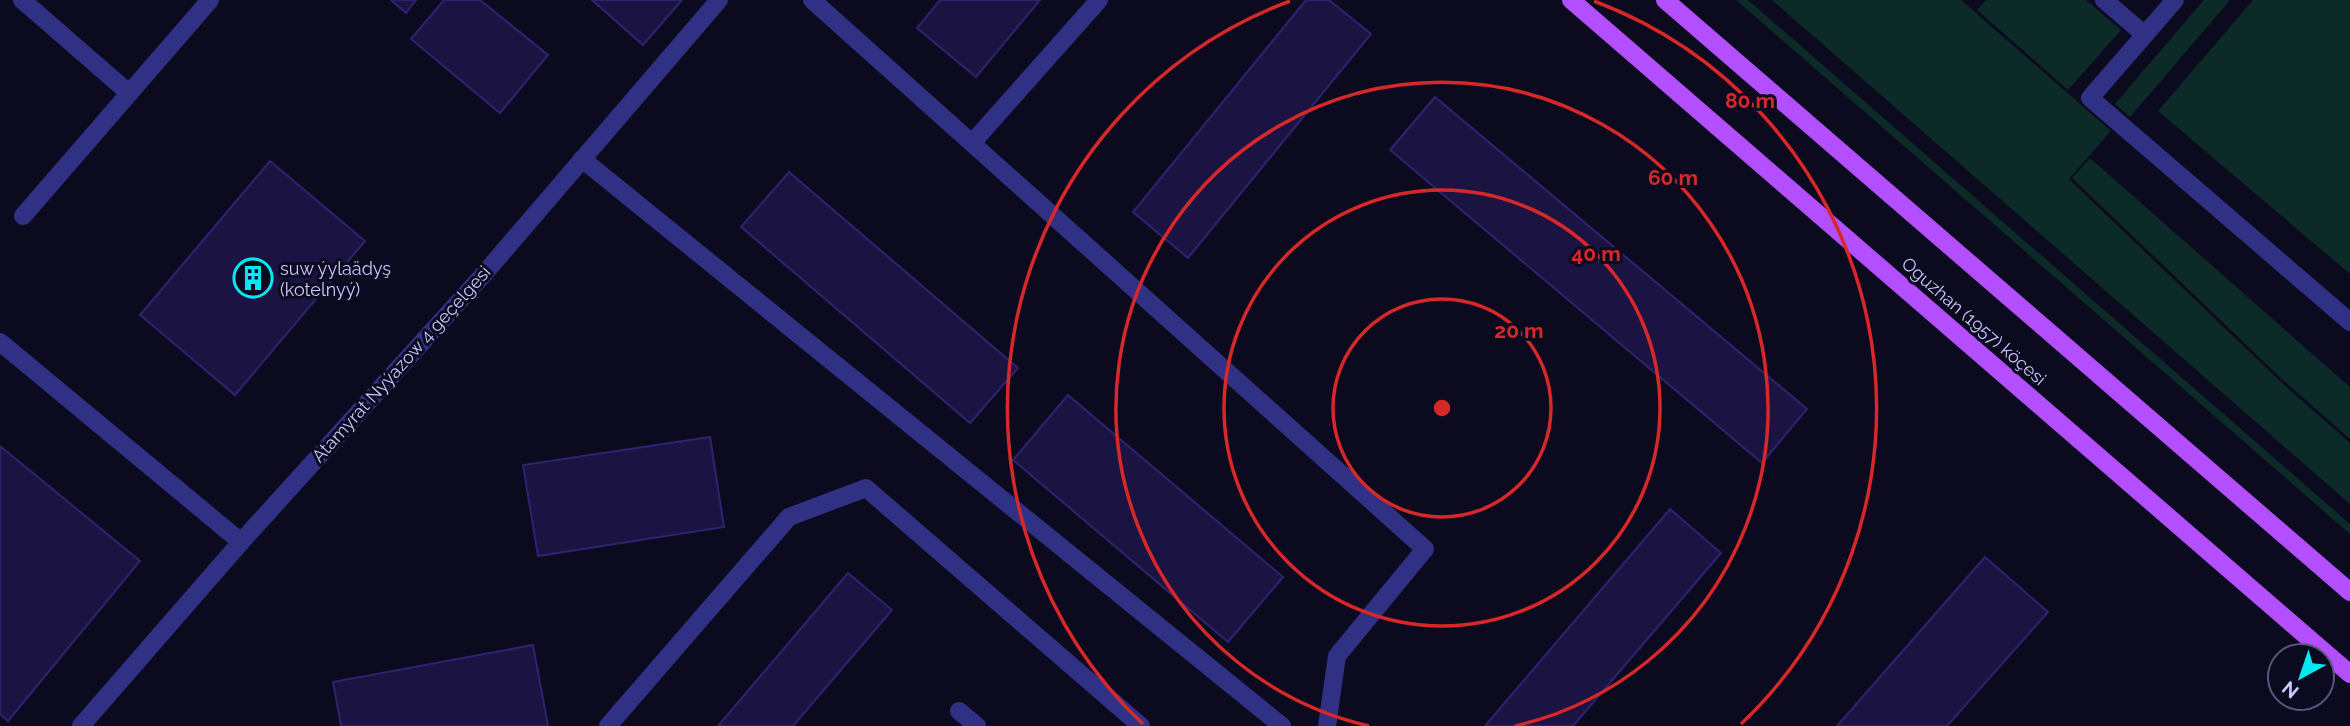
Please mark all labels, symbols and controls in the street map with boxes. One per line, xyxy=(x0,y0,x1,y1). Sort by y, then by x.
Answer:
text: 80 m xyxy=(1725,88,1775,113)
text: 60 m xyxy=(1648,165,1698,190)
text: 40 m xyxy=(1571,241,1621,266)
street label: Oguzhan (1957) köçesi xyxy=(1898,253,2050,389)
building icon: suw ýylaädyş (kotelnyý) xyxy=(232,257,274,299)
place label: suw ýylaädyş (kotelnyý) xyxy=(280,258,391,300)
street label: Atamyrat Nyýazow 4 geçelgesi xyxy=(307,262,495,466)
text: 20 m xyxy=(1494,318,1544,343)
centre of rings xyxy=(1430,396,1454,420)
north arrow xyxy=(2266,642,2336,712)
text: N xyxy=(2277,677,2303,703)

